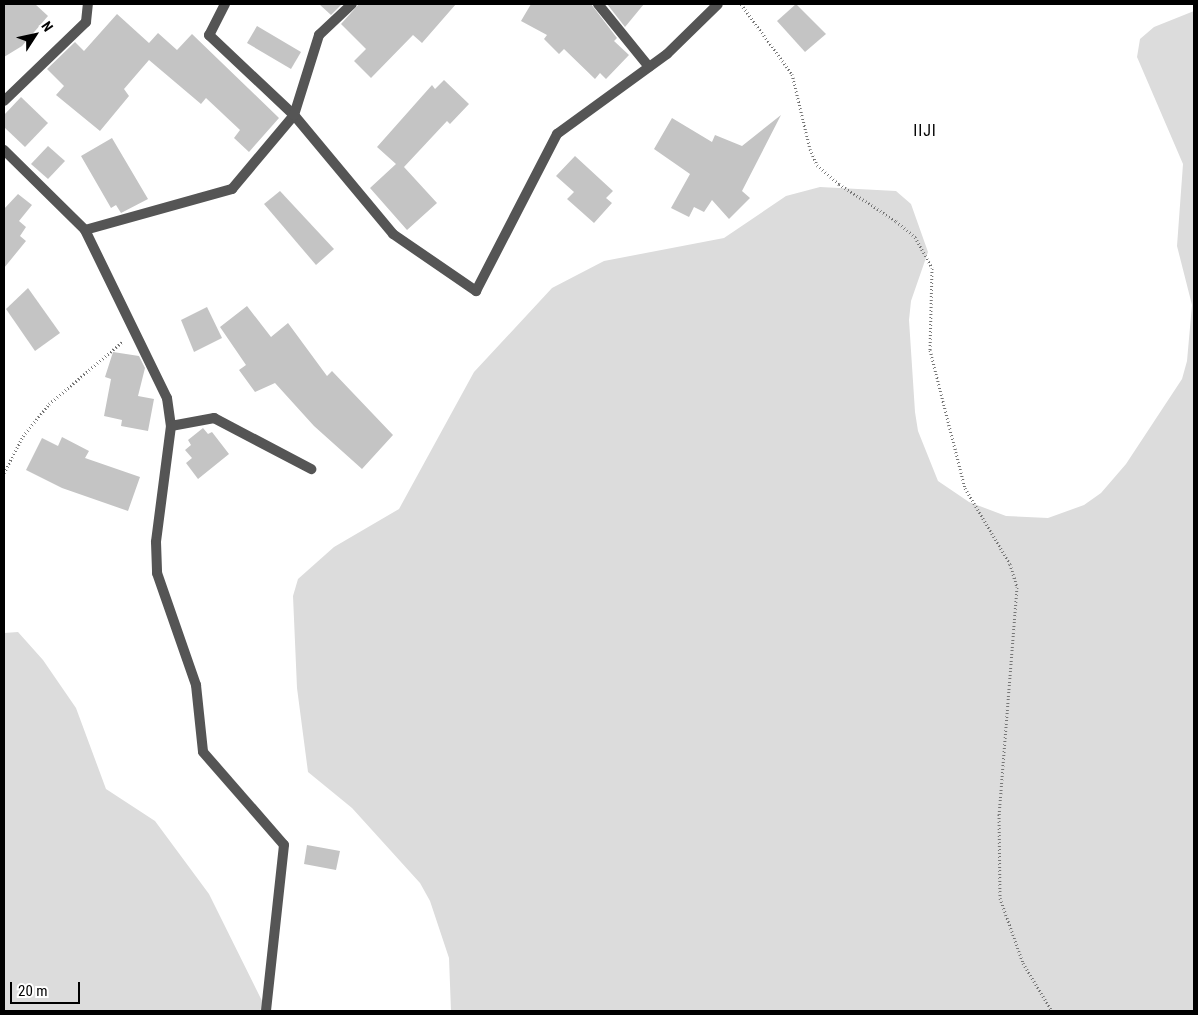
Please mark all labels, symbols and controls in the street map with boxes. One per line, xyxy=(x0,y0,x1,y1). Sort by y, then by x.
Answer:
north arrow xyxy=(10,10,60,60)
text: N xyxy=(38,18,56,34)
district label: IIJI xyxy=(913,121,937,141)
scale bar xyxy=(12,972,82,1004)
text: 20 m xyxy=(18,982,48,1000)

